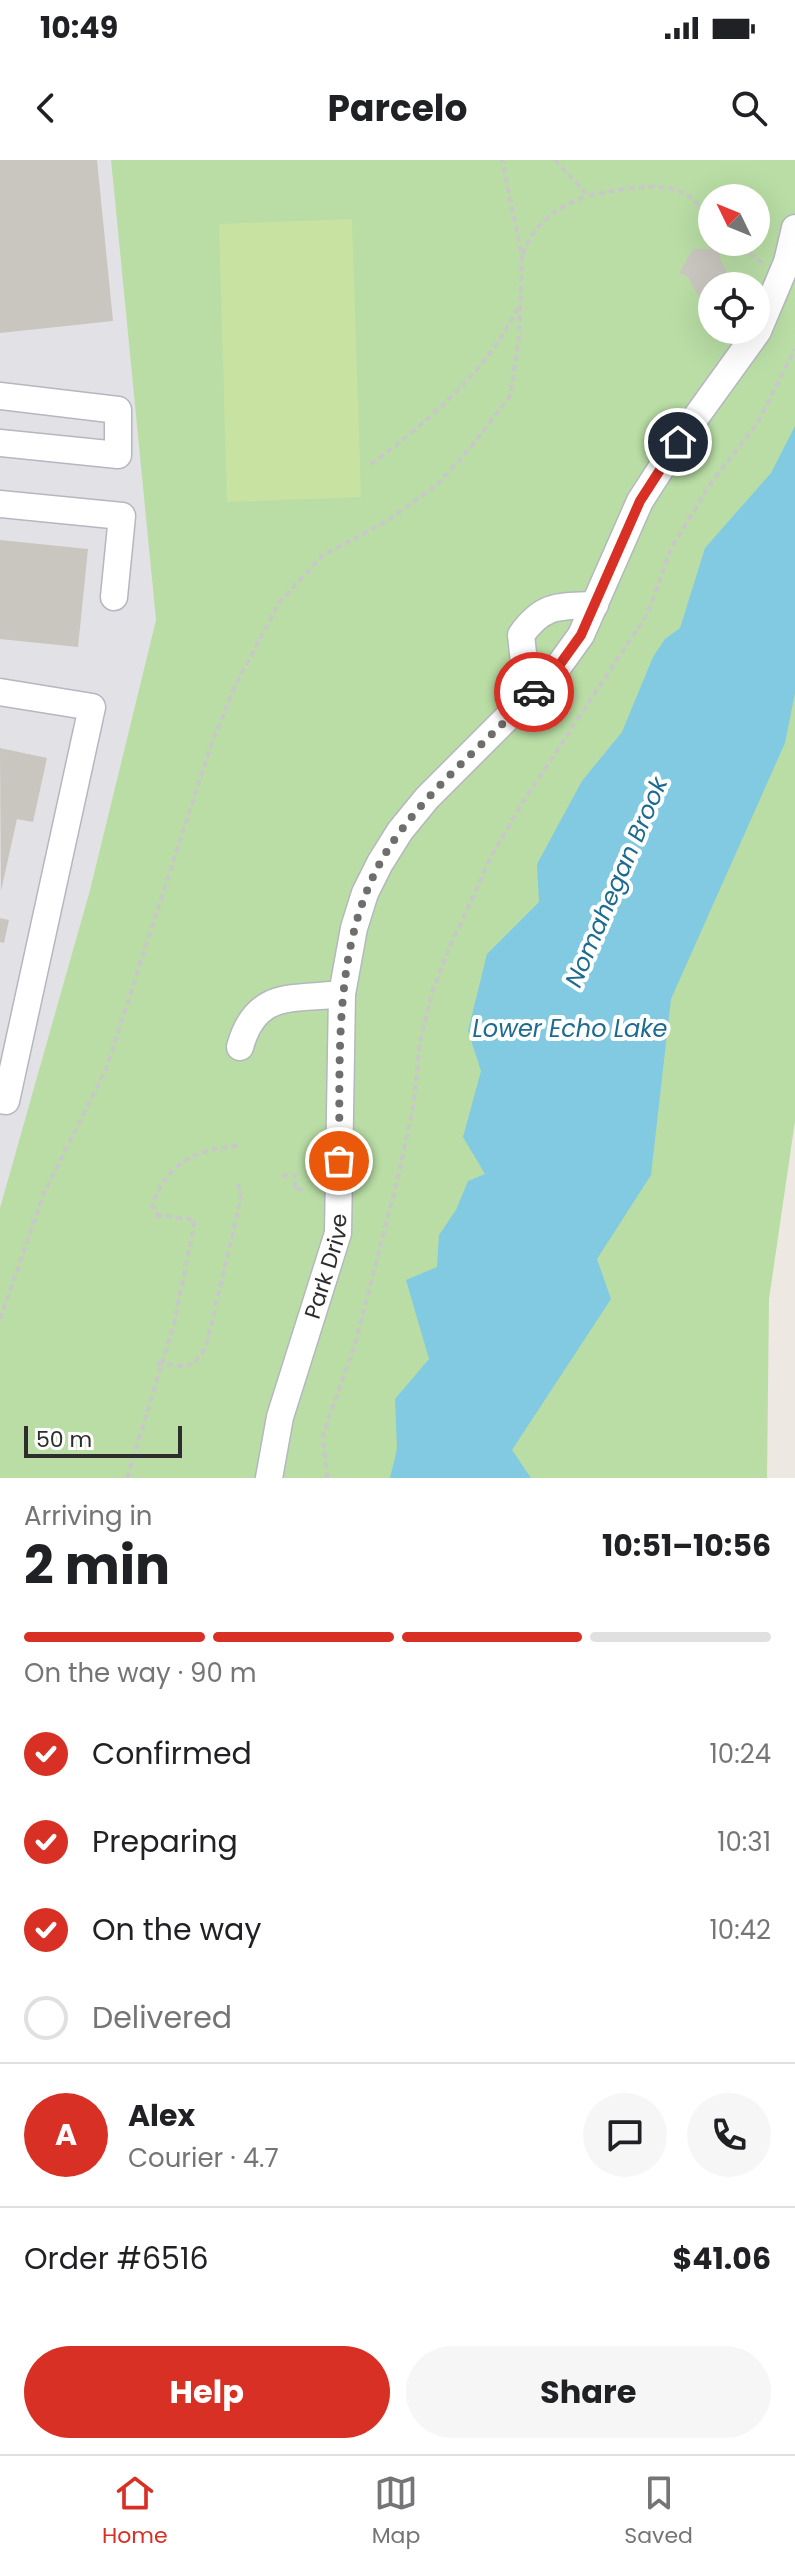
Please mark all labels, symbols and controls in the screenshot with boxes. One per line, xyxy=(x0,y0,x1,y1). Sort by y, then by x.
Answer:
text: 10:49 xyxy=(40,6,118,49)
text: Parcelo xyxy=(328,83,467,134)
icon: back xyxy=(24,86,68,130)
icon: search xyxy=(727,86,771,130)
north arrow xyxy=(698,184,770,256)
map controls xyxy=(698,184,770,344)
button: locate xyxy=(698,272,770,344)
pin xyxy=(644,408,712,476)
icon: home xyxy=(656,420,700,464)
courier xyxy=(494,652,574,732)
icon: car xyxy=(512,670,556,714)
water label: Nomahegan Brook xyxy=(557,770,676,992)
water label: Lower Echo Lake xyxy=(473,1012,668,1045)
pin xyxy=(305,1127,373,1195)
icon: bag xyxy=(317,1139,361,1183)
street label: Park Drive xyxy=(296,1214,355,1323)
scale bar xyxy=(24,1422,182,1458)
text: 50 m xyxy=(36,1424,92,1455)
text: Arriving in xyxy=(24,1498,153,1534)
text: 10:51–10:56 xyxy=(602,1524,771,1567)
text: 2 min xyxy=(24,1529,170,1602)
text: On the way · 90 m xyxy=(24,1655,257,1691)
icon: check xyxy=(24,1732,68,1776)
text: Confirmed xyxy=(92,1732,252,1775)
text: 10:24 xyxy=(710,1736,771,1772)
icon: check xyxy=(24,1820,68,1864)
text: Preparing xyxy=(92,1820,238,1863)
text: 10:31 xyxy=(717,1824,771,1860)
icon: check xyxy=(24,1908,68,1952)
text: On the way xyxy=(92,1908,261,1951)
text: 10:42 xyxy=(710,1912,771,1948)
text: Delivered xyxy=(92,1996,232,2039)
button: chat xyxy=(583,2093,667,2177)
button: phone xyxy=(687,2093,771,2177)
text: Alex xyxy=(128,2094,195,2137)
text: A xyxy=(55,2113,77,2156)
text: Courier · 4.7 xyxy=(128,2140,279,2176)
text: Order #6516 xyxy=(24,2237,209,2280)
text: $41.06 xyxy=(673,2237,771,2280)
button: Help xyxy=(24,2346,390,2438)
button: Share xyxy=(406,2346,771,2438)
tab: Home xyxy=(102,2471,168,2552)
tab: Map xyxy=(372,2471,420,2552)
tab: Saved xyxy=(624,2471,693,2552)

